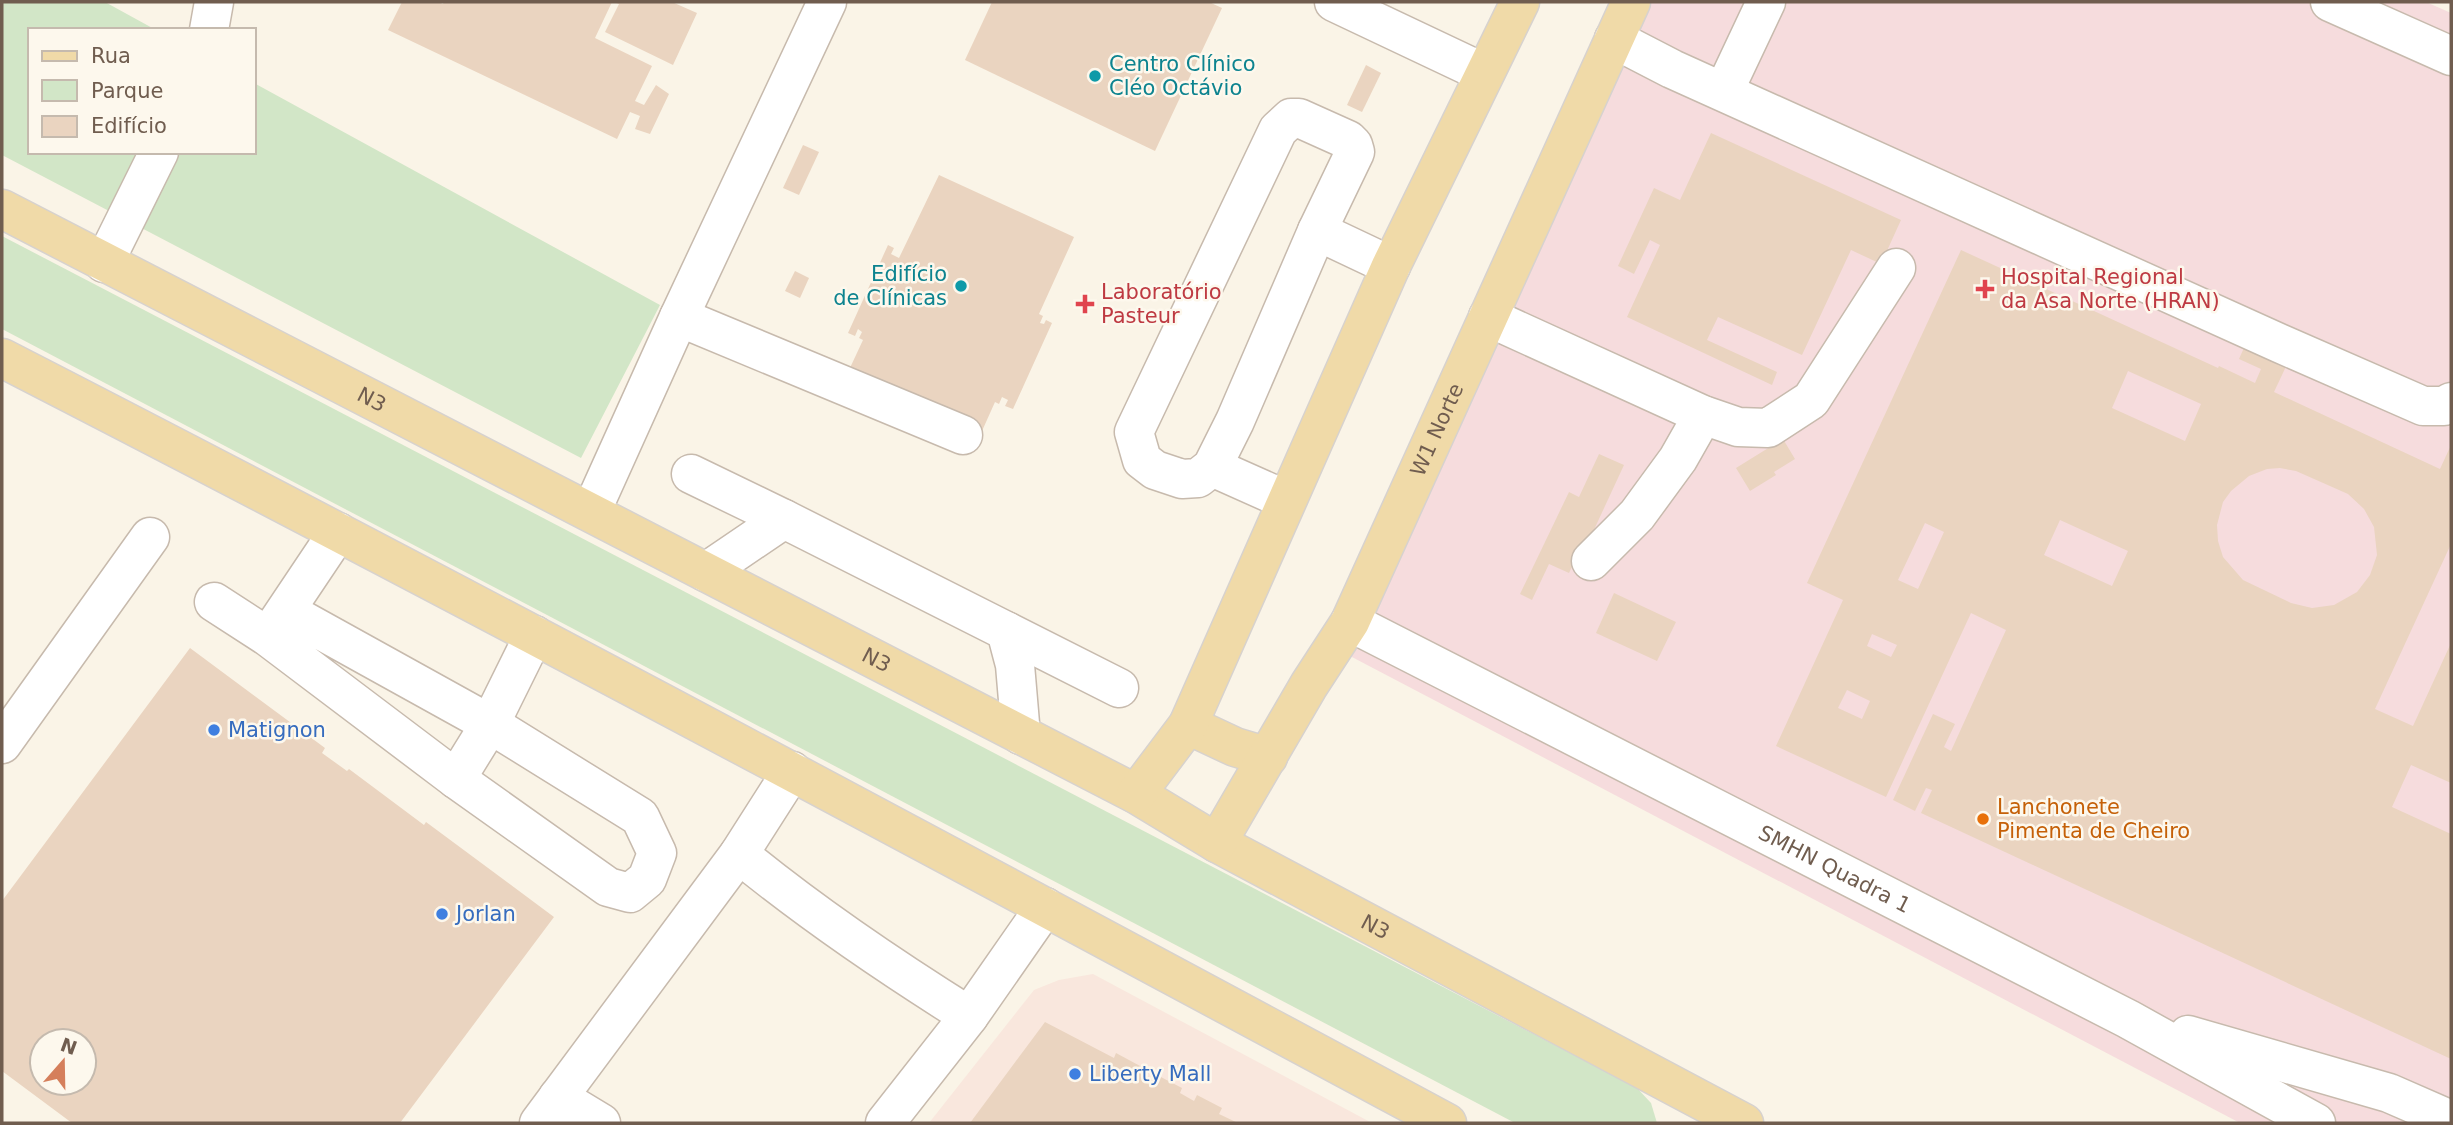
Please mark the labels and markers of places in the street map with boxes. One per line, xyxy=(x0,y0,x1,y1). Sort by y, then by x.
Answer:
place label: Centro Clínico Cléo Octávio xyxy=(1109,52,1256,100)
marker: Centro Clínico Cléo Octávio xyxy=(1087,68,1103,84)
place label: Edifício de Clínicas xyxy=(833,262,947,310)
place label: Hospital Regional da Asa Norte (HRAN) xyxy=(2001,265,2220,313)
marker: Edifício de Clínicas xyxy=(953,278,969,294)
marker: Hospital Regional da Asa Norte (HRAN) xyxy=(1975,279,1995,299)
place label: Laboratório Pasteur xyxy=(1101,280,1222,328)
marker: Laboratório Pasteur xyxy=(1075,294,1095,314)
place label: Matignon xyxy=(228,718,326,742)
marker: Matignon xyxy=(206,722,222,738)
place label: Lanchonete Pimenta de Cheiro xyxy=(1997,795,2190,843)
marker: Lanchonete Pimenta de Cheiro xyxy=(1975,811,1991,827)
place label: Jorlan xyxy=(454,902,516,926)
marker: Jorlan xyxy=(434,906,450,922)
place label: Liberty Mall xyxy=(1089,1062,1211,1086)
marker: Liberty Mall xyxy=(1067,1066,1083,1082)

